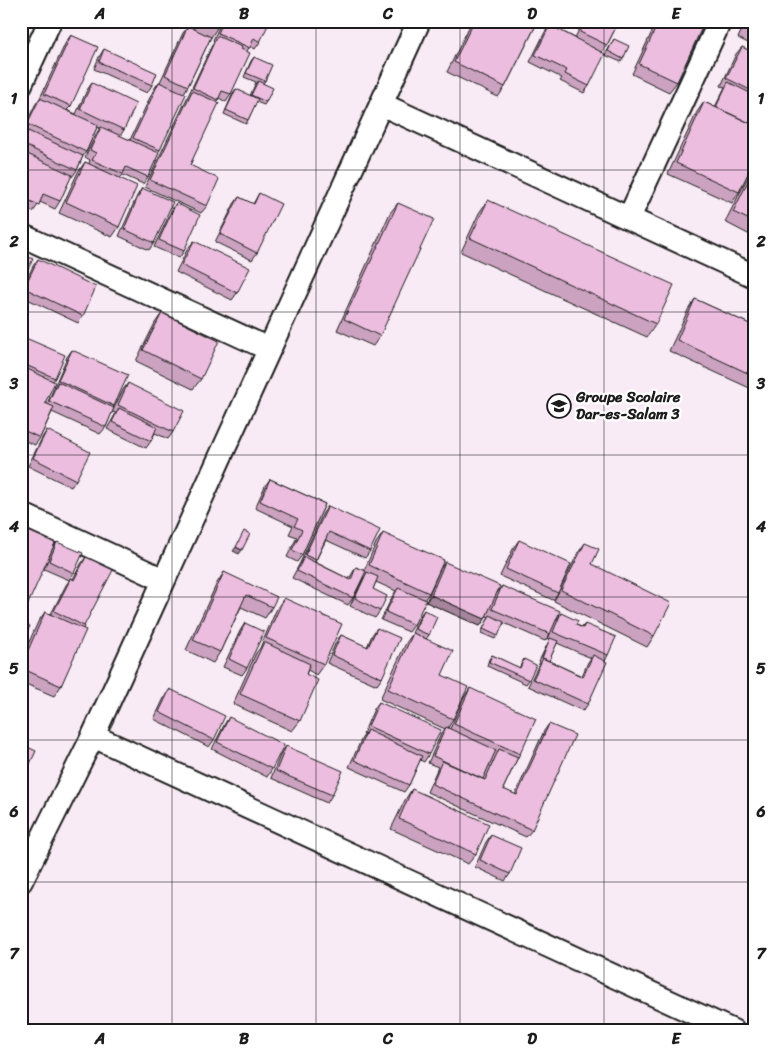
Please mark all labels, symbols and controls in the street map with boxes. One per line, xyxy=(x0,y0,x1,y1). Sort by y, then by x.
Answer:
text: A xyxy=(94,0,105,28)
text: B xyxy=(239,0,250,28)
text: C xyxy=(382,0,394,28)
text: D xyxy=(527,0,537,28)
text: E xyxy=(672,0,682,28)
text: 1 xyxy=(11,84,18,113)
text: 1 xyxy=(758,84,765,113)
text: 2 xyxy=(8,227,19,256)
text: 2 xyxy=(755,227,766,256)
text: 3 xyxy=(9,369,19,398)
text: 3 xyxy=(756,369,766,398)
place label: Groupe Scolaire Dar-es-Salam 3 xyxy=(575,384,681,427)
school or university icon: Groupe Scolaire Dar-es-Salam 3 xyxy=(546,393,572,419)
text: 4 xyxy=(8,512,19,541)
text: 4 xyxy=(755,512,766,541)
text: 5 xyxy=(9,654,19,683)
text: 5 xyxy=(756,654,766,683)
text: 6 xyxy=(8,797,19,826)
text: 6 xyxy=(755,797,766,826)
text: 7 xyxy=(9,939,20,968)
text: 7 xyxy=(756,939,767,968)
text: A xyxy=(94,1024,105,1052)
text: B xyxy=(239,1024,250,1052)
text: C xyxy=(382,1024,394,1052)
text: D xyxy=(527,1024,537,1052)
text: E xyxy=(672,1024,682,1052)

